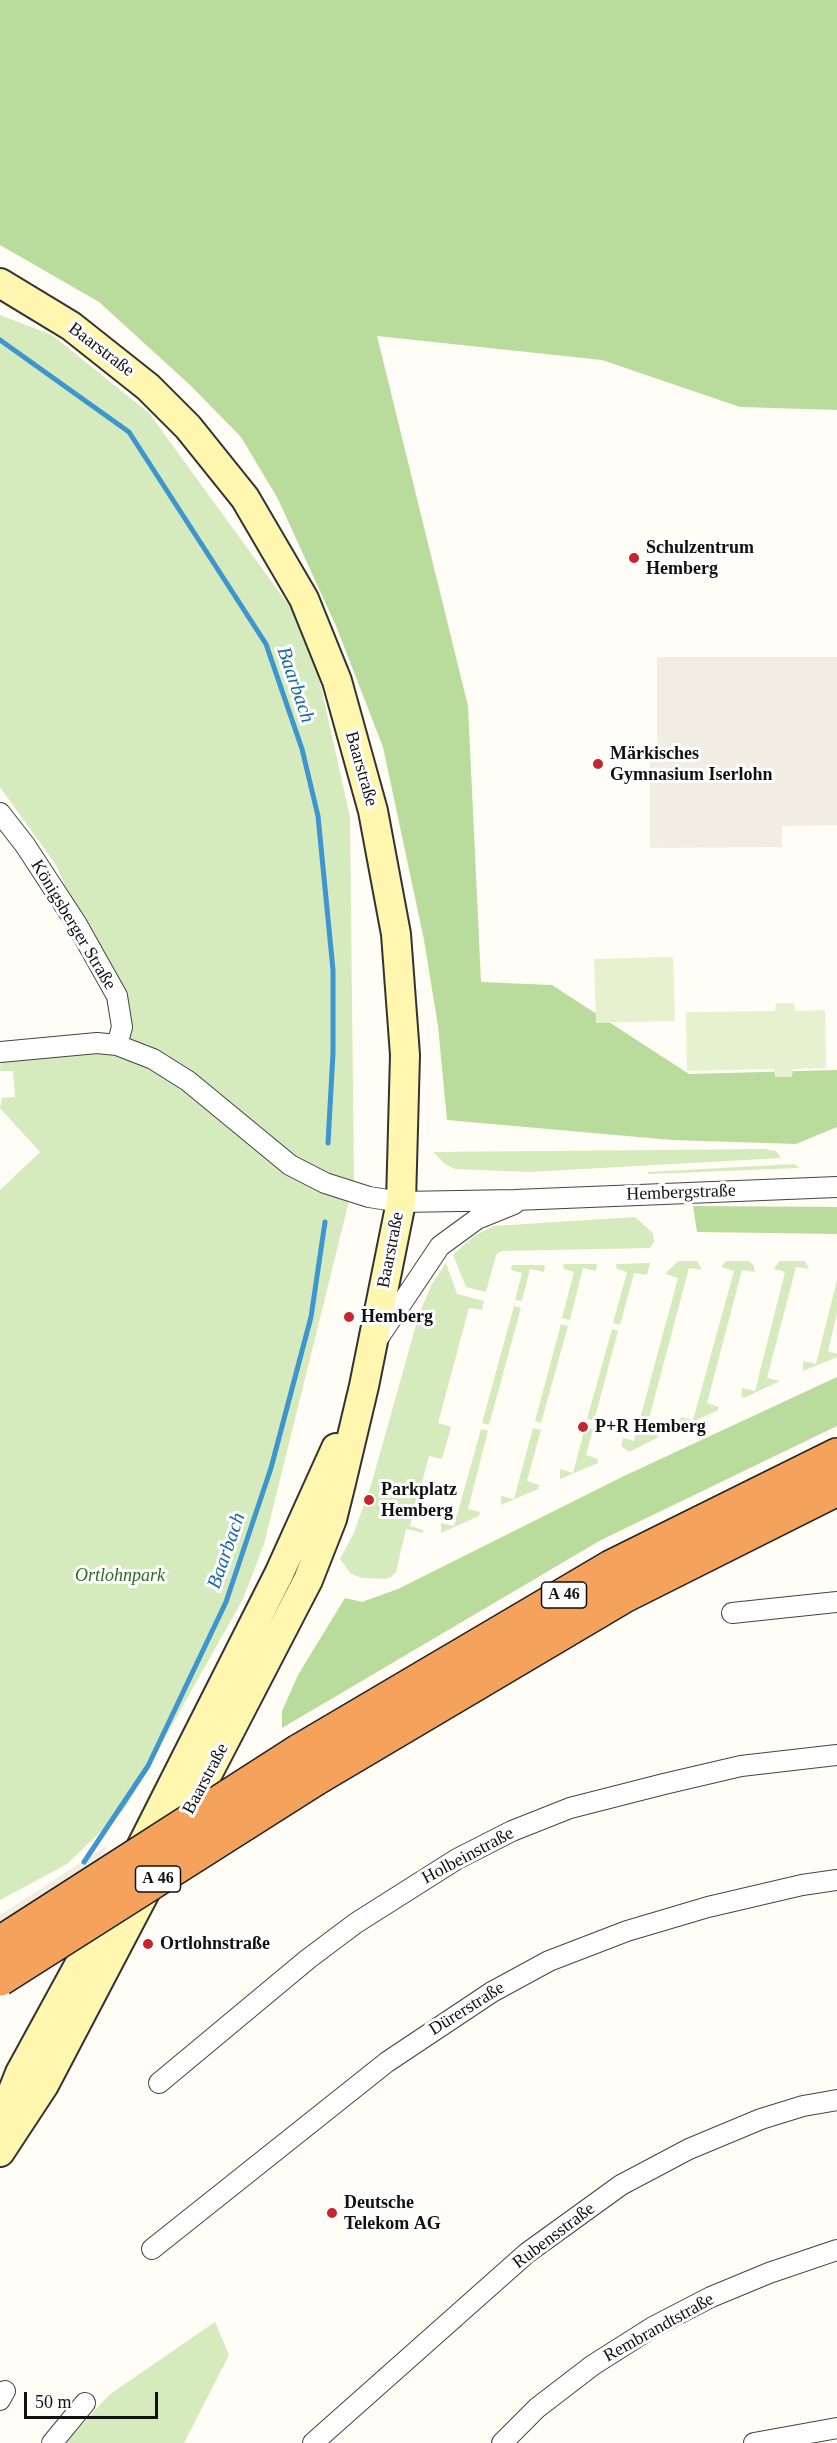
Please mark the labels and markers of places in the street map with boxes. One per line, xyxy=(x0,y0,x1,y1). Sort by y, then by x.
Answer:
place label: Schulzentrum Hemberg xyxy=(646,537,754,580)
marker: Schulzentrum Hemberg xyxy=(627,551,641,565)
place label: Märkisches Gymnasium Iserlohn xyxy=(610,743,773,786)
marker: Märkisches Gymnasium Iserlohn xyxy=(591,757,605,771)
place label: Hemberg xyxy=(361,1306,433,1328)
marker: Hemberg xyxy=(342,1310,356,1324)
place label: P+R Hemberg xyxy=(595,1416,706,1438)
marker: P+R Hemberg xyxy=(576,1420,590,1434)
place label: Parkplatz Hemberg xyxy=(381,1479,457,1522)
marker: Parkplatz Hemberg xyxy=(362,1493,376,1507)
place label: Ortlohnstraße xyxy=(160,1933,270,1955)
marker: Ortlohnstraße xyxy=(141,1937,155,1951)
place label: Deutsche Telekom AG xyxy=(344,2192,441,2234)
marker: Deutsche Telekom AG xyxy=(325,2206,339,2220)

